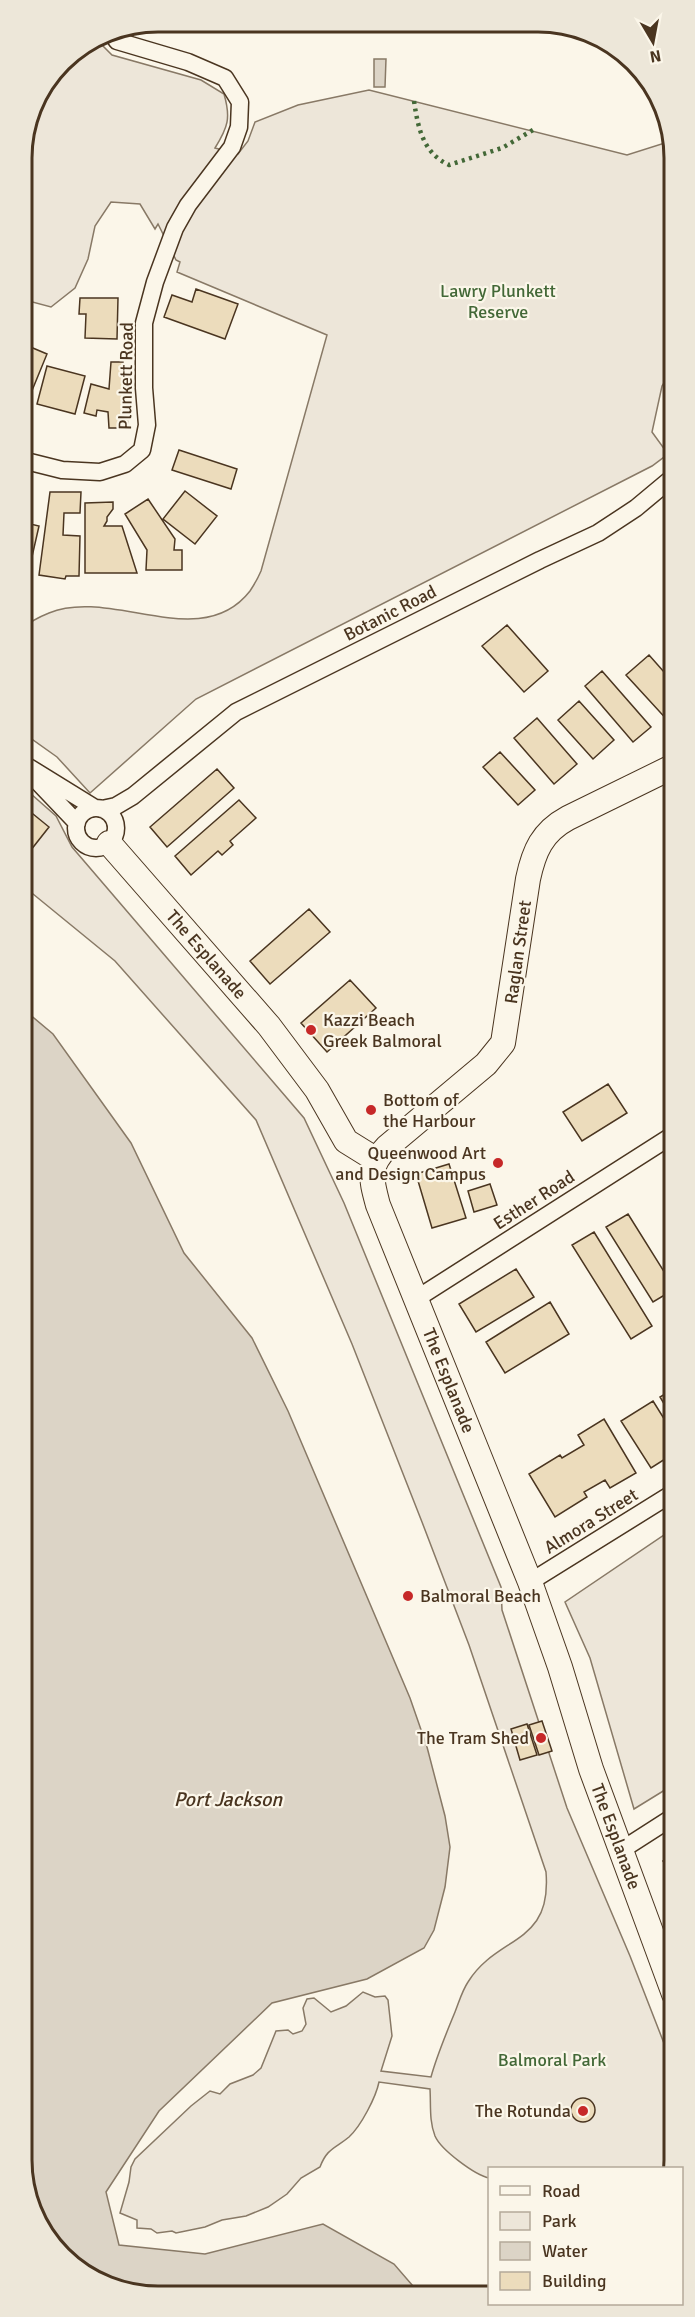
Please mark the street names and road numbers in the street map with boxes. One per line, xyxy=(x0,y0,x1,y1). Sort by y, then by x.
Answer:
street label: Plunkett Road xyxy=(114,322,138,430)
street label: Botanic Road xyxy=(340,580,440,646)
street label: Raglan Street xyxy=(500,899,536,1005)
street label: The Esplanade xyxy=(162,905,251,1004)
street label: Esther Road xyxy=(489,1166,579,1234)
street label: The Esplanade xyxy=(418,1325,480,1436)
street label: Almora Street xyxy=(540,1484,642,1558)
street label: The Esplanade xyxy=(586,1781,645,1893)

